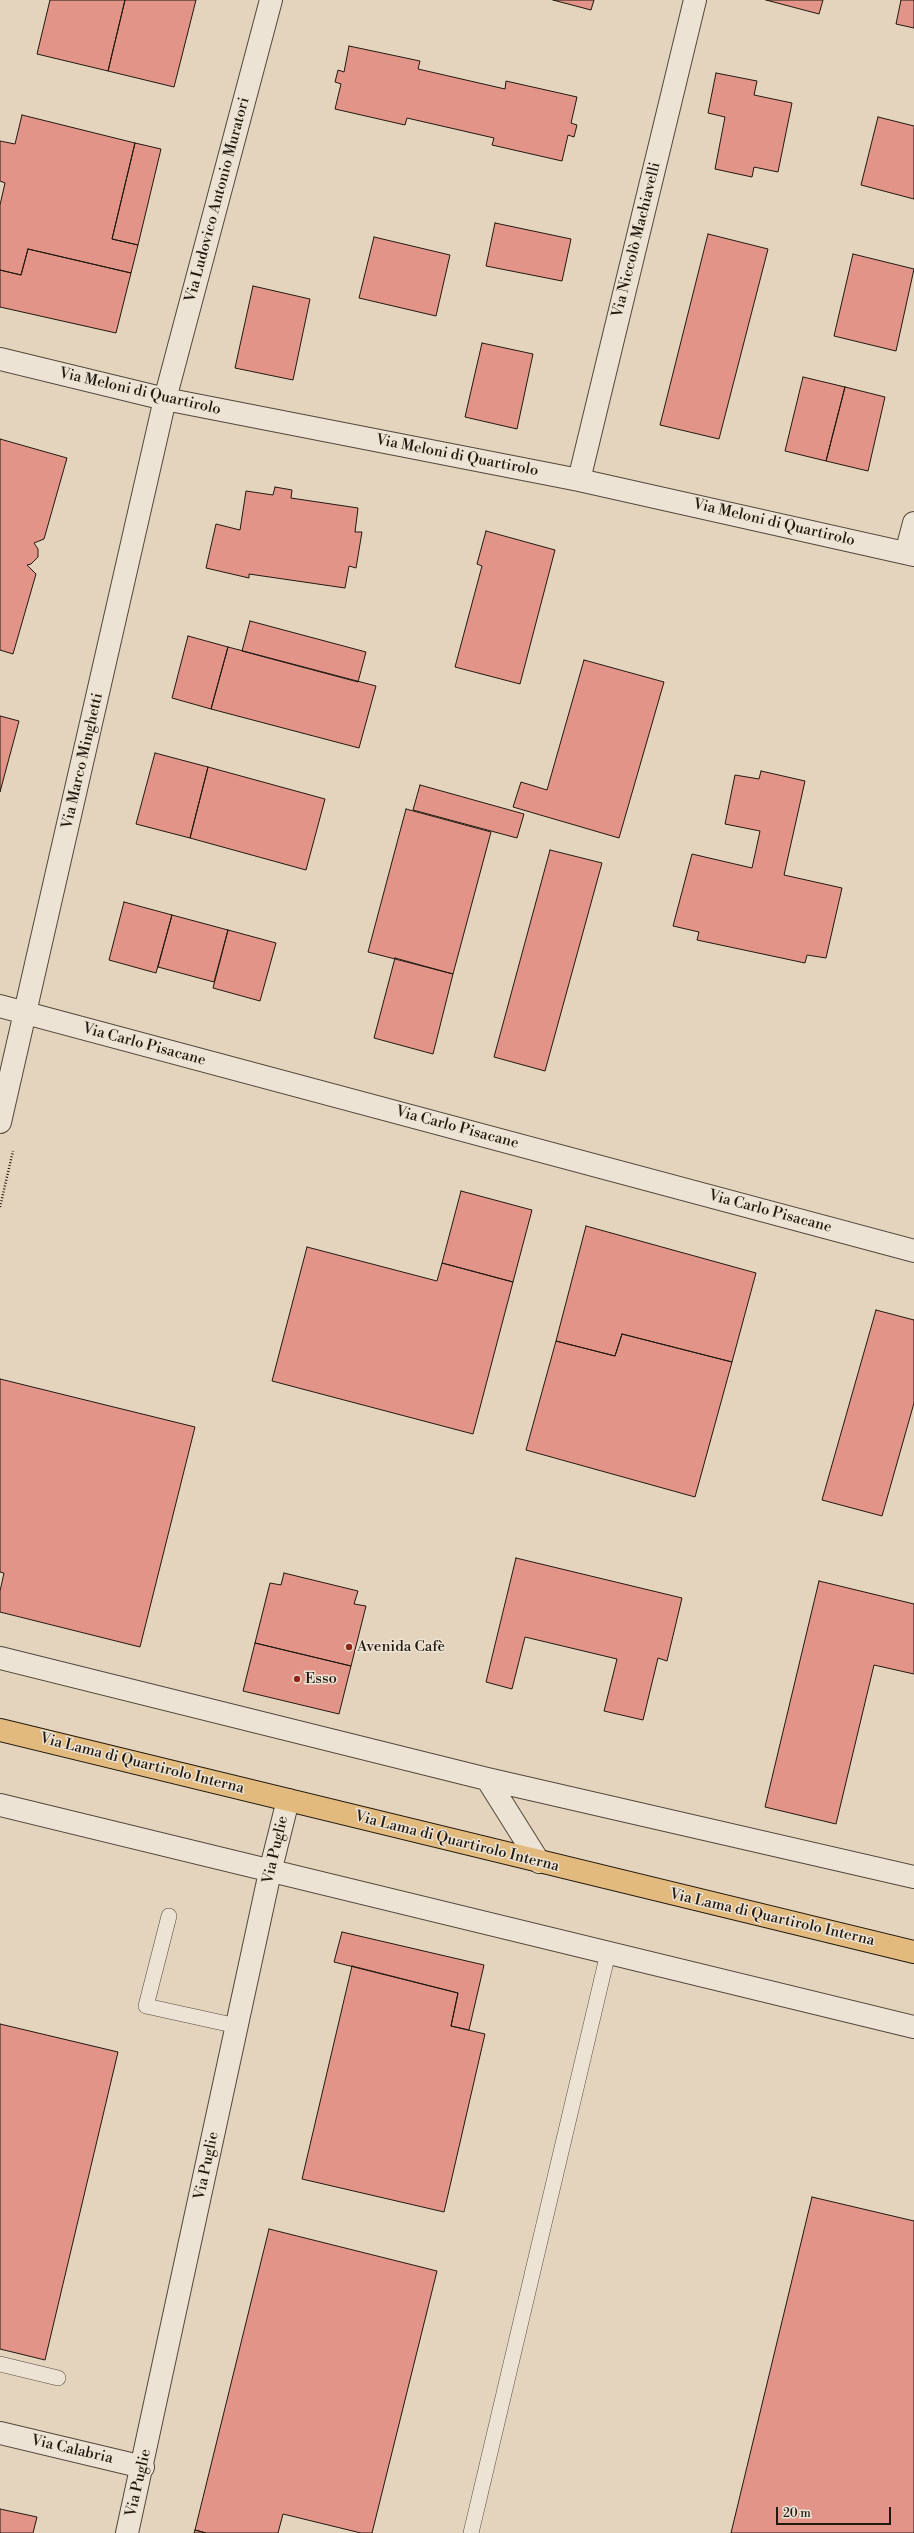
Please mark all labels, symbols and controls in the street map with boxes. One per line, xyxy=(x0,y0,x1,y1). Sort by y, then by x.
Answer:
street label: Via Ludovico Antonio Muratori xyxy=(182,96,254,304)
street label: Via Niccolò Machiavelli xyxy=(609,160,665,320)
street label: Via Meloni di Quartirolo xyxy=(57,365,223,419)
street label: Via Meloni di Quartirolo xyxy=(374,431,540,481)
street label: Via Meloni di Quartirolo xyxy=(691,496,857,550)
street label: Via Marco Minghetti xyxy=(59,691,107,831)
street label: Via Carlo Pisacane xyxy=(81,1020,207,1070)
street label: Via Carlo Pisacane xyxy=(394,1103,520,1153)
street label: Via Carlo Pisacane xyxy=(707,1187,833,1237)
place label: Avenida Cafè xyxy=(357,1638,445,1656)
marker: Avenida Cafè xyxy=(344,1642,354,1652)
place label: Esso xyxy=(305,1670,337,1688)
marker: Esso xyxy=(292,1674,302,1684)
street label: Via Lama di Quartirolo Interna xyxy=(38,1730,246,1798)
street label: Via Lama di Quartirolo Interna xyxy=(353,1808,561,1876)
street label: Via Puglie xyxy=(259,1814,293,1886)
street label: Via Lama di Quartirolo Interna xyxy=(668,1886,876,1950)
street label: Via Puglie xyxy=(191,2130,223,2202)
street label: Via Calabria xyxy=(29,2432,115,2468)
street label: Via Puglie xyxy=(122,2447,156,2519)
scale bar xyxy=(778,2499,893,2525)
text: 20 m xyxy=(783,2506,811,2521)

